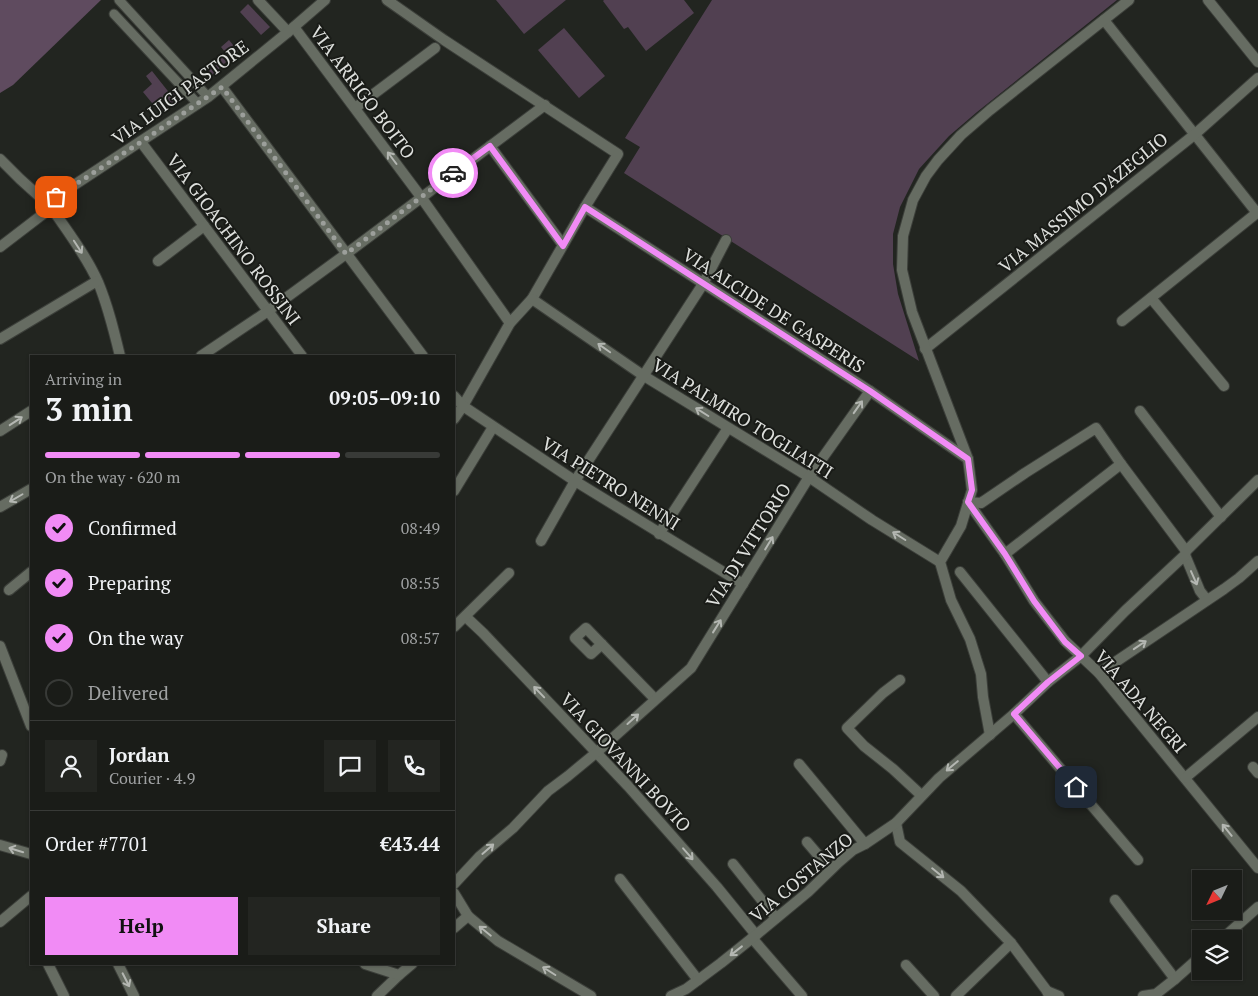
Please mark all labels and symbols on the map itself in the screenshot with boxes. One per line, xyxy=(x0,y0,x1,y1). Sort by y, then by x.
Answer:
street label: VIA ARRIGO BOITO xyxy=(305,20,421,164)
street label: VIA LUIGI PASTORE xyxy=(107,34,253,150)
street label: VIA MASSIMO D'AZEGLIO xyxy=(993,126,1173,278)
street label: VIA GIOACHINO ROSSINI xyxy=(162,148,306,330)
courier xyxy=(428,148,478,198)
one-way arrow xyxy=(387,151,397,165)
pin xyxy=(35,176,77,218)
one-way arrow xyxy=(73,240,83,254)
street label: VIA ALCIDE DE GASPERIS xyxy=(678,242,870,378)
one-way arrow xyxy=(597,343,611,353)
street label: VIA PALMIRO TOGLIATTI xyxy=(648,352,838,484)
one-way arrow xyxy=(853,401,863,415)
one-way arrow xyxy=(696,407,710,417)
one-way arrow xyxy=(8,416,22,426)
street label: VIA PIETRO NENNI xyxy=(537,431,685,535)
street label: VIA DI VITTORIO xyxy=(700,478,796,612)
one-way arrow xyxy=(9,493,23,503)
one-way arrow xyxy=(892,531,906,541)
one-way arrow xyxy=(764,536,774,550)
one-way arrow xyxy=(1190,570,1200,585)
one-way arrow xyxy=(712,620,722,634)
one-way arrow xyxy=(1133,640,1147,650)
street label: VIA ADA NEGRI xyxy=(1090,644,1192,758)
one-way arrow xyxy=(533,686,545,698)
street label: VIA GIOVANNI BOVIO xyxy=(555,687,697,837)
one-way arrow xyxy=(627,713,640,725)
one-way arrow xyxy=(946,761,959,772)
pin xyxy=(1055,766,1097,808)
one-way arrow xyxy=(1222,824,1233,837)
street label: VIA COSTANZO xyxy=(744,827,858,927)
one-way arrow xyxy=(8,844,24,854)
one-way arrow xyxy=(481,844,494,855)
one-way arrow xyxy=(682,847,694,860)
one-way arrow xyxy=(931,867,944,878)
north arrow xyxy=(1192,870,1242,920)
one-way arrow xyxy=(479,925,492,936)
one-way arrow xyxy=(730,945,743,956)
one-way arrow xyxy=(542,966,556,977)
one-way arrow xyxy=(122,972,131,987)

